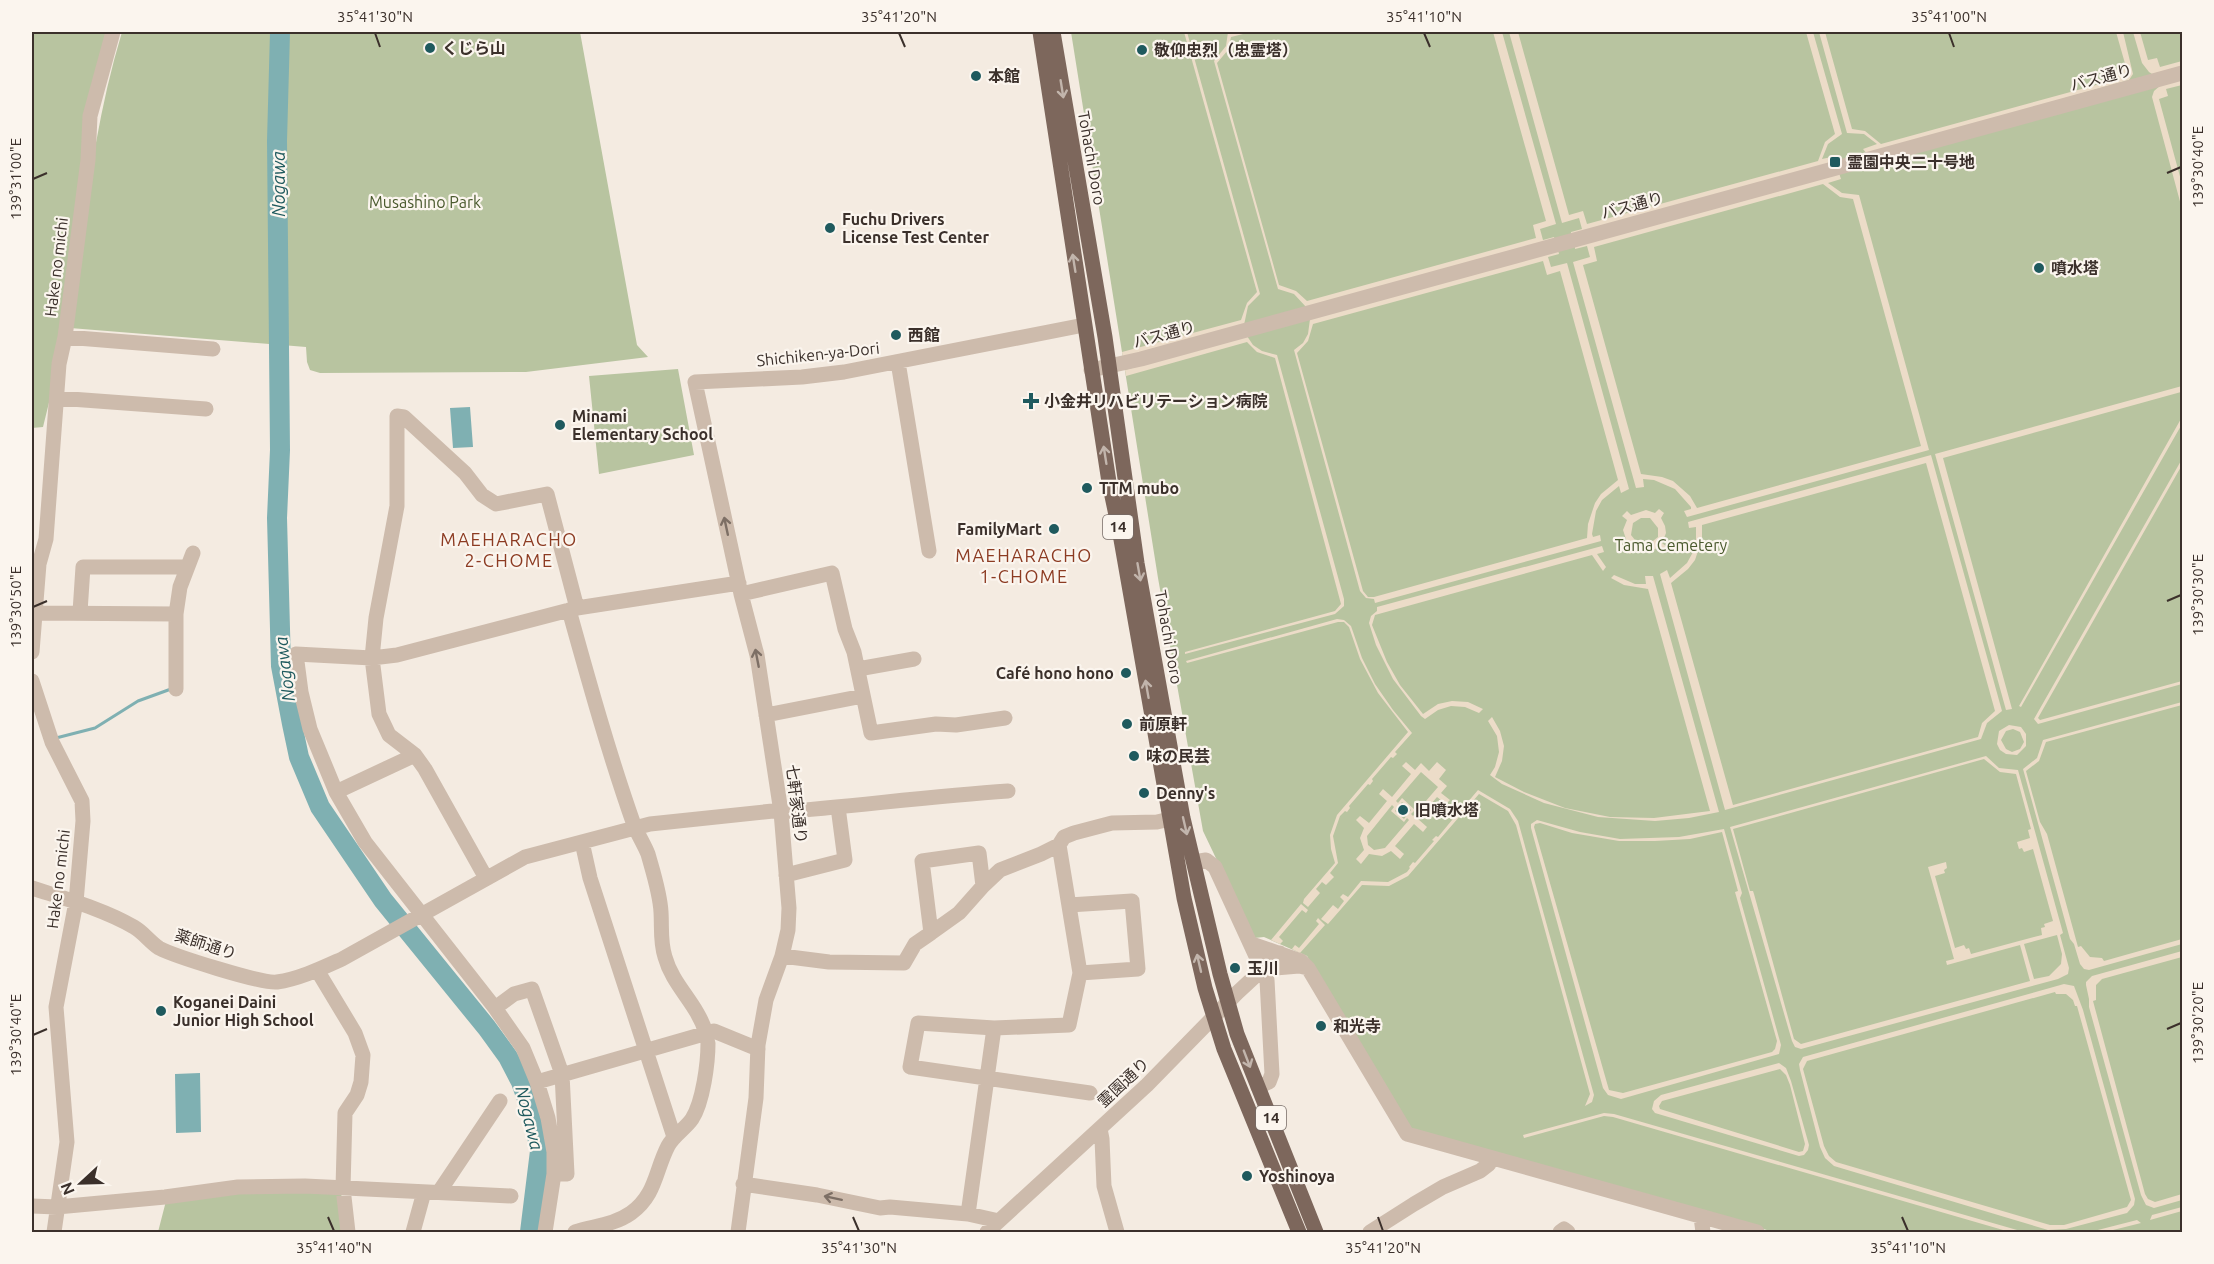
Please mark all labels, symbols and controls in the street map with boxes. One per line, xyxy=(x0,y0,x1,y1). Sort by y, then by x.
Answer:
text: 35°41'30"N xyxy=(337,8,413,25)
text: 35°41'20"N xyxy=(861,8,937,25)
text: 35°41'10"N xyxy=(1386,8,1462,25)
text: 35°41'00"N xyxy=(1911,8,1987,25)
place label: くじら山 xyxy=(442,39,506,57)
marker: くじら山 xyxy=(423,41,437,55)
place label: 敬仰忠烈（忠霊塔） xyxy=(1154,41,1298,59)
marker: 敬仰忠烈（忠霊塔） xyxy=(1135,43,1149,57)
street label: バス通り xyxy=(2068,60,2134,94)
place label: 本館 xyxy=(988,67,1020,85)
marker: 本館 xyxy=(969,69,983,83)
one-way arrow xyxy=(1057,79,1068,99)
street label: Tohachi Doro xyxy=(1075,110,1109,206)
text: 139°30'40"E xyxy=(2189,126,2206,208)
text: 139°31'00"E xyxy=(7,138,24,220)
water label: Nogawa xyxy=(268,151,288,217)
place label: 霊園中央二十号地 xyxy=(1847,153,1975,171)
marker: 霊園中央二十号地 xyxy=(1828,155,1842,169)
street label: バス通り xyxy=(1599,188,1665,222)
park label: Musashino Park xyxy=(369,193,481,211)
place label: Fuchu Drivers License Test Center xyxy=(842,210,989,246)
street label: Hake no michi xyxy=(41,216,71,318)
marker: Fuchu Drivers License Test Center xyxy=(823,221,837,235)
one-way arrow xyxy=(1069,253,1080,273)
place label: 噴水塔 xyxy=(2051,259,2099,277)
marker: 噴水塔 xyxy=(2032,261,2046,275)
street label: バス通り xyxy=(1131,317,1197,351)
place label: 西館 xyxy=(908,326,940,344)
marker: 西館 xyxy=(889,328,903,342)
street label: Shichiken-ya-Dori xyxy=(756,339,880,369)
marker: 小金井リハビリテーション病院 xyxy=(1022,392,1040,410)
place label: 小金井リハビリテーション病院 xyxy=(1044,392,1268,410)
place label: Minami Elementary School xyxy=(572,407,713,443)
marker: Minami Elementary School xyxy=(553,418,567,432)
one-way arrow xyxy=(1099,446,1110,466)
place label: TTM mubo xyxy=(1099,479,1179,497)
marker: TTM mubo xyxy=(1080,481,1094,495)
road number: 14 xyxy=(1103,515,1133,539)
one-way arrow xyxy=(720,516,732,535)
place label: FamilyMart xyxy=(957,520,1042,538)
marker: FamilyMart xyxy=(1047,522,1061,536)
district label: MAEHARACHO 2-CHOME xyxy=(440,529,578,570)
park label: Tama Cemetery xyxy=(1615,536,1728,554)
district label: MAEHARACHO 1-CHOME xyxy=(955,545,1093,586)
text: 139°30'30"E xyxy=(2189,554,2206,636)
one-way arrow xyxy=(1134,562,1145,581)
text: 139°30'50"E xyxy=(7,566,24,648)
street label: Tohachi Doro xyxy=(1152,589,1186,685)
water label: Nogawa xyxy=(270,635,298,703)
one-way arrow xyxy=(751,648,762,668)
place label: Café hono hono xyxy=(996,664,1114,682)
marker: Café hono hono xyxy=(1119,666,1133,680)
one-way arrow xyxy=(1141,679,1152,699)
place label: 前原軒 xyxy=(1139,715,1187,733)
marker: 前原軒 xyxy=(1120,717,1134,731)
place label: 味の民芸 xyxy=(1146,747,1210,765)
marker: 味の民芸 xyxy=(1127,749,1141,763)
street label: 七軒家通り xyxy=(783,763,811,845)
place label: Denny's xyxy=(1156,784,1215,802)
marker: Denny's xyxy=(1137,786,1151,800)
place label: 旧噴水塔 xyxy=(1415,801,1479,819)
marker: 旧噴水塔 xyxy=(1396,803,1410,817)
one-way arrow xyxy=(1179,816,1191,835)
street label: Hake no michi xyxy=(43,828,73,930)
street label: 薬師通り xyxy=(173,926,239,962)
one-way arrow xyxy=(1193,953,1204,973)
place label: 玉川 xyxy=(1247,959,1279,977)
marker: 玉川 xyxy=(1228,961,1242,975)
text: 139°30'20"E xyxy=(2189,982,2206,1064)
place label: Koganei Daini Junior High School xyxy=(173,993,314,1029)
text: 139°30'40"E xyxy=(7,994,24,1076)
marker: Koganei Daini Junior High School xyxy=(154,1004,168,1018)
place label: 和光寺 xyxy=(1333,1017,1381,1035)
marker: 和光寺 xyxy=(1314,1019,1328,1033)
one-way arrow xyxy=(1242,1049,1253,1067)
street label: 霊園通り xyxy=(1093,1054,1153,1110)
water label: Nogawa xyxy=(512,1084,548,1152)
road number: 14 xyxy=(1256,1106,1286,1130)
north arrow xyxy=(51,1153,111,1213)
place label: Yoshinoya xyxy=(1259,1167,1335,1185)
marker: Yoshinoya xyxy=(1240,1169,1254,1183)
text: N xyxy=(57,1180,78,1198)
one-way arrow xyxy=(824,1192,843,1203)
text: 35°41'40"N xyxy=(296,1239,372,1256)
text: 35°41'30"N xyxy=(821,1239,897,1256)
text: 35°41'20"N xyxy=(1345,1239,1421,1256)
text: 35°41'10"N xyxy=(1870,1239,1946,1256)

